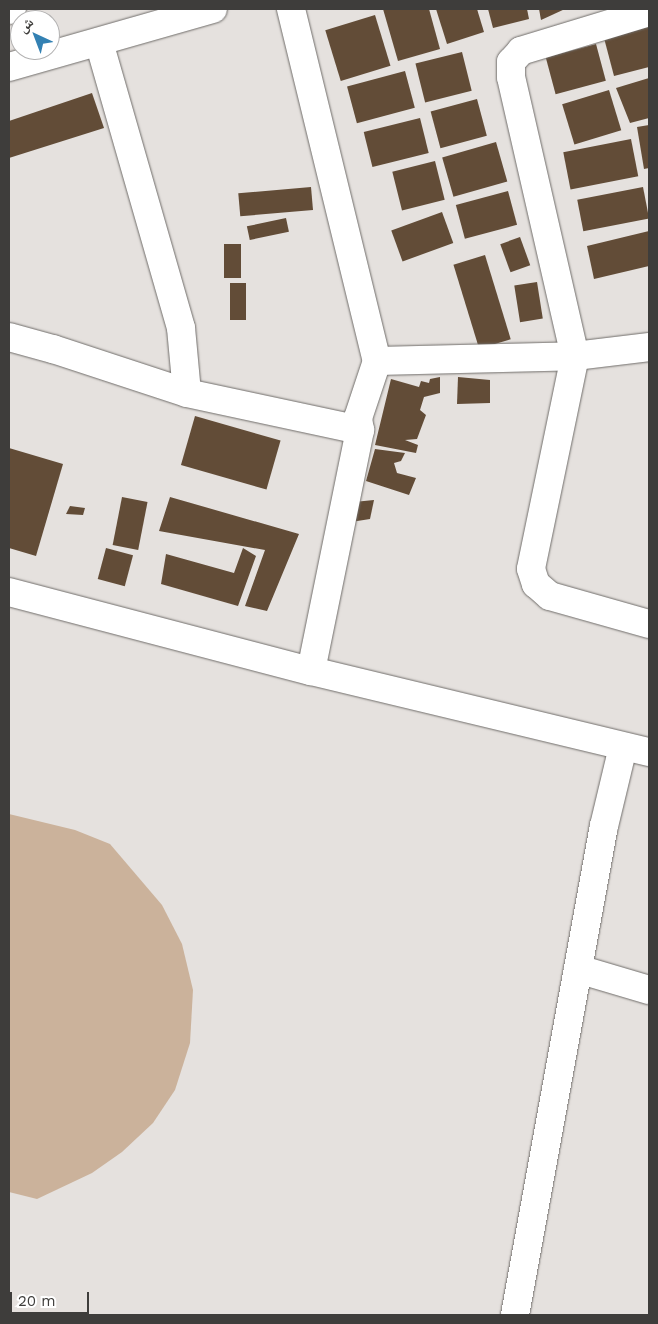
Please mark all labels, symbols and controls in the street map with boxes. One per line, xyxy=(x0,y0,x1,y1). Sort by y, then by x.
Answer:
north arrow xyxy=(10,10,60,60)
text: ش xyxy=(15,14,36,36)
scale bar xyxy=(12,1282,91,1314)
text: 20 m xyxy=(18,1292,56,1310)

